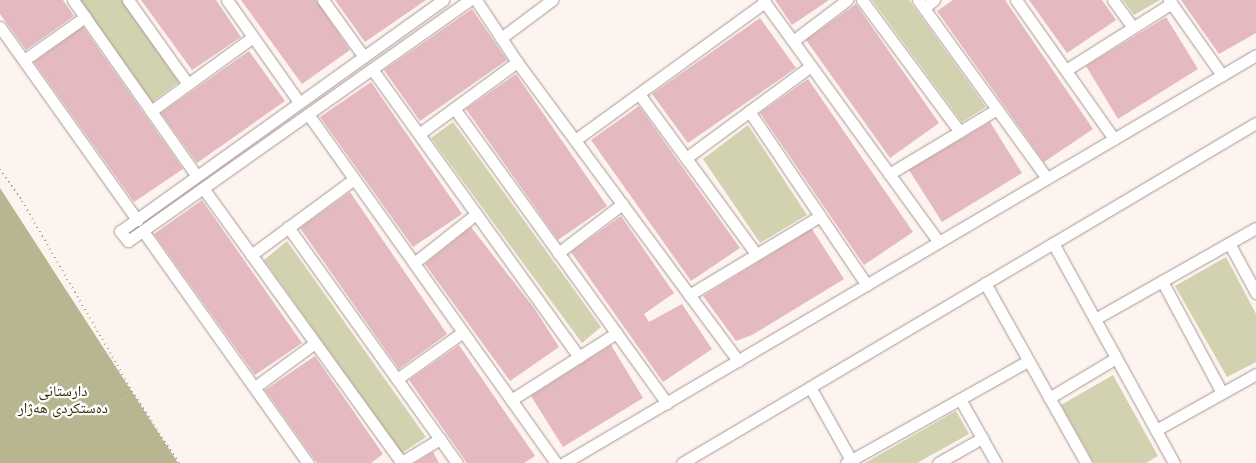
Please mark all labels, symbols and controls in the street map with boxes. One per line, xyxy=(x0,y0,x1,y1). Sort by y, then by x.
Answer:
park label: دارستانی دەستکردی هەژار xyxy=(18,382,108,417)

